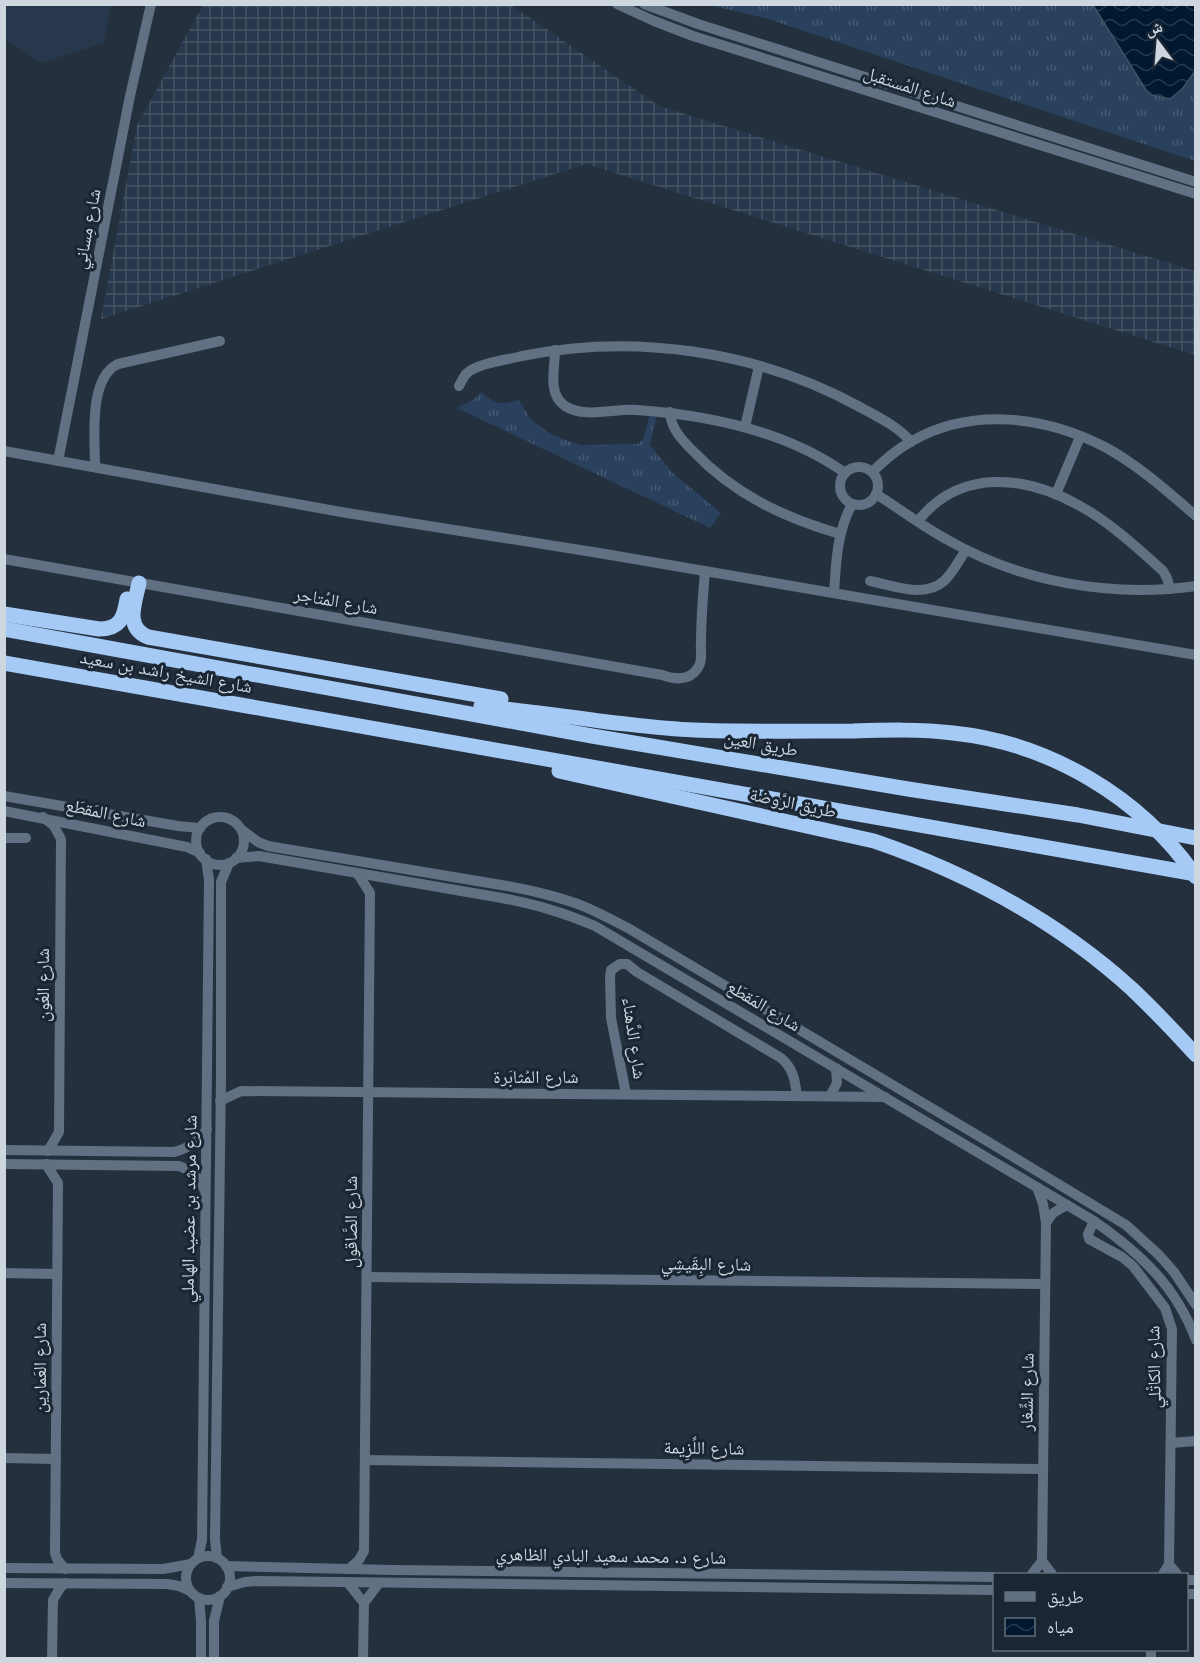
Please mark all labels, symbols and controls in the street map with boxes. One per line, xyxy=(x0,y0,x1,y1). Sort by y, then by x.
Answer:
north arrow xyxy=(1128,12,1188,72)
text: ش xyxy=(1143,16,1165,40)
street label: شارع المُستقبل xyxy=(861,62,959,112)
street label: شارع مِسانِي xyxy=(68,187,109,272)
street label: شارع المُتاجر xyxy=(291,583,380,619)
street label: شارع الشيخ راشد بن سعيد xyxy=(78,646,254,699)
street label: طريق العين xyxy=(722,727,800,761)
street label: طريق الرَّوضة xyxy=(748,783,838,823)
street label: شارع المَقطَع xyxy=(64,794,148,833)
street label: شارع العُون xyxy=(32,948,54,1022)
street label: شارع المَقطَع xyxy=(723,976,805,1037)
street label: شارع الدَّهناء xyxy=(617,996,651,1080)
street label: شارع المُثابَرة xyxy=(493,1066,579,1088)
street label: شارع مرشد بن عضيد الهاملي xyxy=(176,1115,205,1303)
street label: شارع الصَّاقول xyxy=(340,1176,362,1268)
street label: شارع البِقَيشِي xyxy=(661,1252,751,1279)
street label: شارع العَمارين xyxy=(29,1323,51,1413)
street label: شارع الكاتْلي xyxy=(1142,1325,1169,1409)
street label: شارع الشِّغار xyxy=(1015,1353,1039,1432)
street label: شارع اللِّزِيمة xyxy=(663,1436,745,1462)
street label: شارع د. محمد سعيد البادي الظاهري xyxy=(495,1543,726,1573)
legend xyxy=(993,1573,1188,1651)
text: طريق xyxy=(1047,1586,1084,1608)
text: مياه xyxy=(1047,1616,1074,1637)

